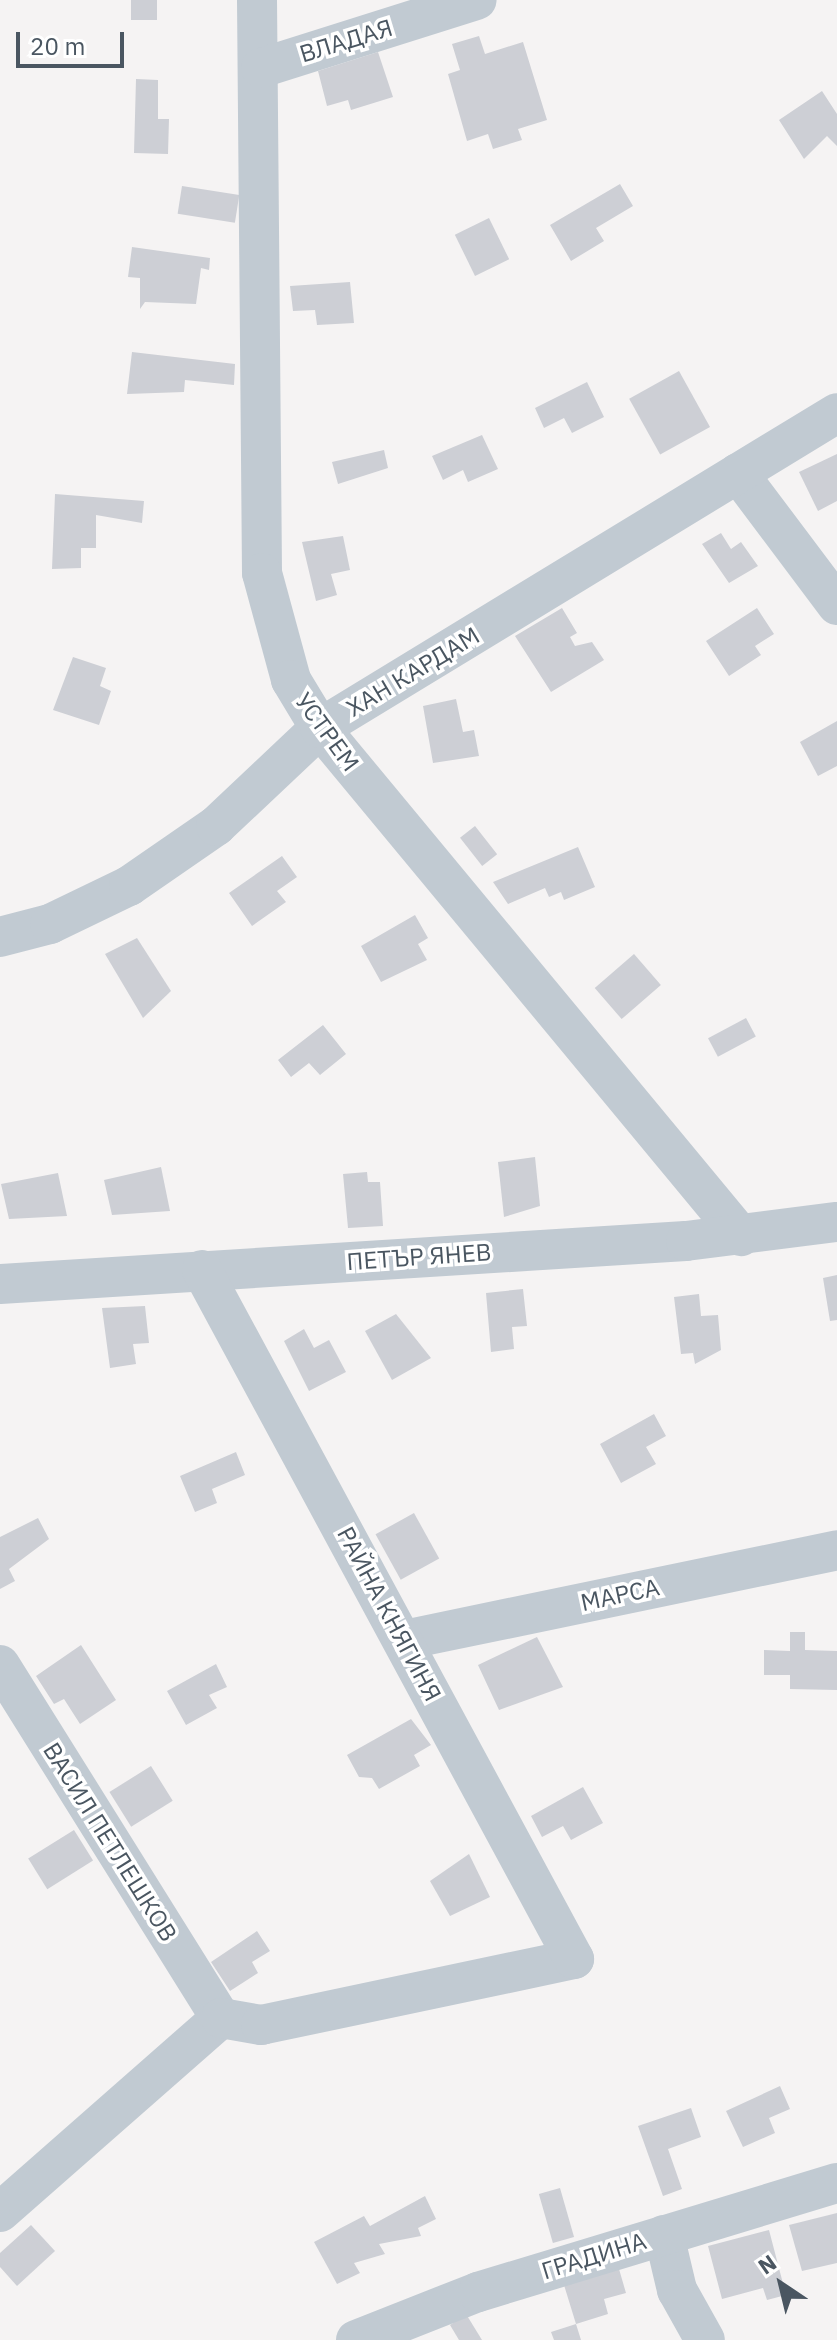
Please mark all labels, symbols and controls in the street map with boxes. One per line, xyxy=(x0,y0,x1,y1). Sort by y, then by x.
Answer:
street label: ВЛАДАЯ xyxy=(296,13,396,69)
scale bar xyxy=(20,16,128,66)
text: 20 m xyxy=(30,30,85,62)
street label: ХАН КАРДАМ xyxy=(341,621,485,723)
street label: УСТРЕМ xyxy=(289,687,365,777)
street label: ПЕТЪР ЯНЕВ xyxy=(346,1238,492,1276)
street label: РАЙНА КНЯГИНЯ xyxy=(331,1522,447,1706)
street label: МАРСА xyxy=(578,1573,662,1617)
street label: ВАСИЛ ПЕТЛЕШКОВ xyxy=(37,1737,183,1947)
street label: ГРАДИНА xyxy=(538,2226,650,2286)
north arrow xyxy=(741,2244,821,2324)
text: N xyxy=(752,2247,782,2280)

